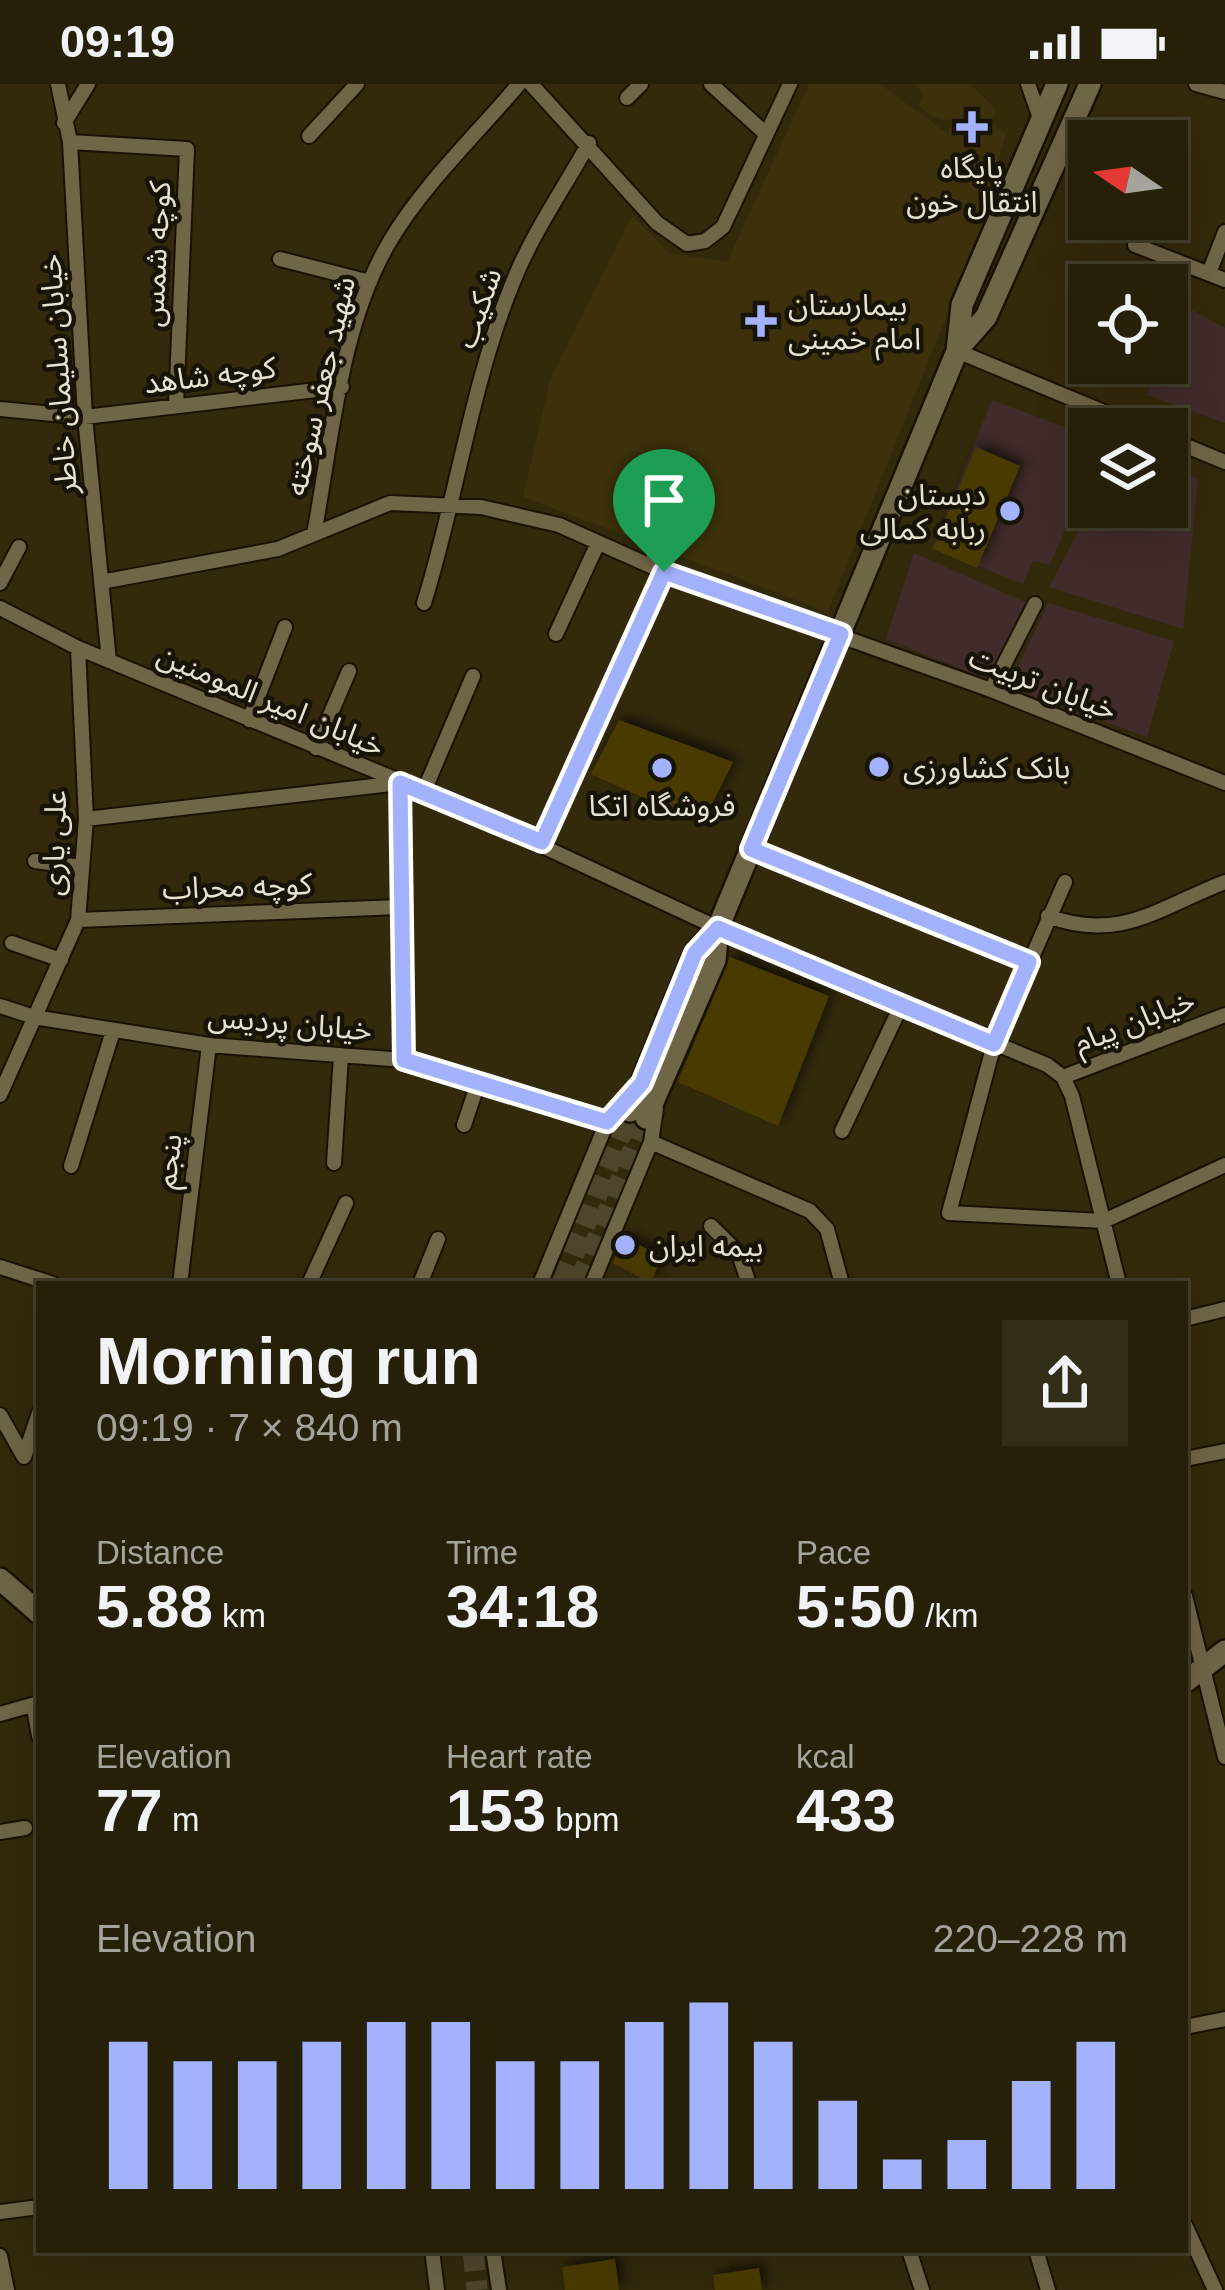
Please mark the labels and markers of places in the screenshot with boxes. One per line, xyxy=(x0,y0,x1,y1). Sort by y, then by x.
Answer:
marker: پایگاه انتقال خون xyxy=(956,111,988,143)
place label: پایگاه انتقال خون xyxy=(906,151,1038,220)
place label: بیمارستان امام خمینی xyxy=(788,288,921,361)
marker: بیمارستان امام خمینی xyxy=(745,305,777,337)
pin xyxy=(613,449,715,572)
place label: دبستان ربابه کمالی xyxy=(860,478,986,546)
marker: دبستان ربابه کمالی xyxy=(997,498,1023,524)
place label: بانک کشاورزی xyxy=(903,751,1070,785)
marker: بانک کشاورزی xyxy=(866,754,892,780)
marker: فروشگاه اتکا xyxy=(649,755,675,781)
place label: فروشگاه اتکا xyxy=(589,789,735,823)
place label: بیمه ایران xyxy=(649,1229,763,1263)
marker: بیمه ایران xyxy=(612,1232,638,1258)

